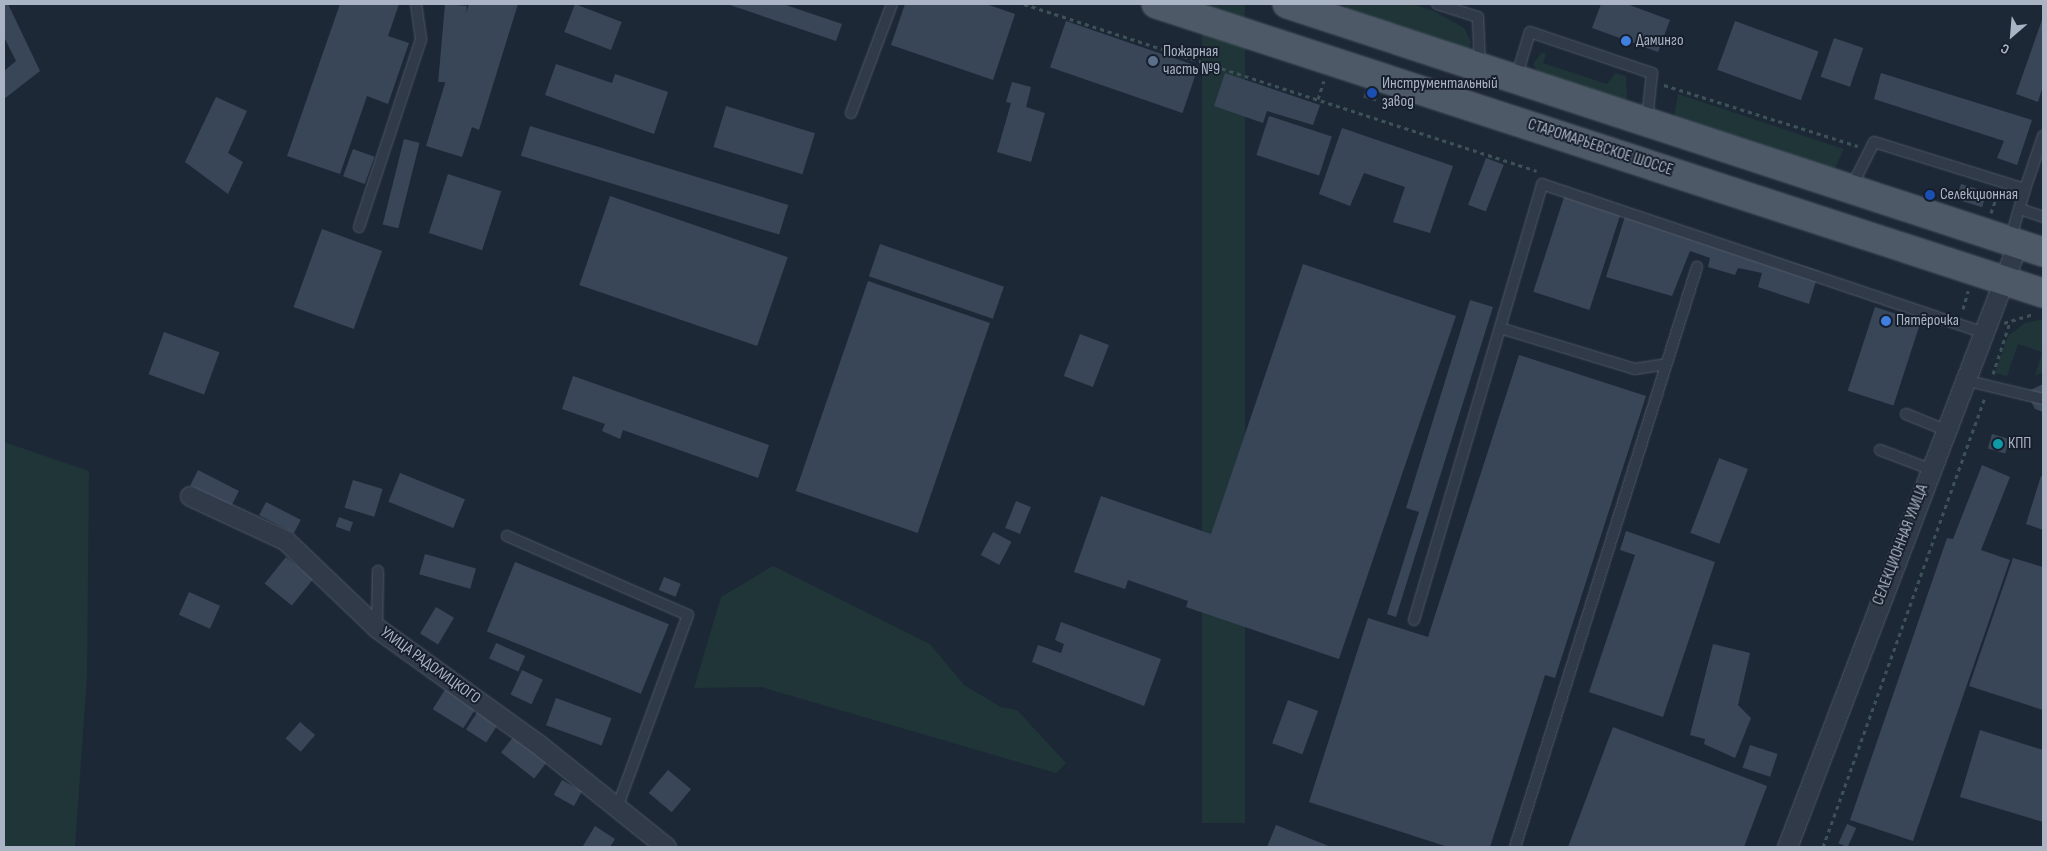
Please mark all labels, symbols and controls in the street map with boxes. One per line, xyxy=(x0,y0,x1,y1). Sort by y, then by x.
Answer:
north arrow xyxy=(1987,10,2037,60)
place label: Даминго xyxy=(1636,31,1684,51)
marker: Даминго xyxy=(1620,35,1632,47)
text: С xyxy=(1998,40,2012,58)
place label: Пожарная часть №9 xyxy=(1163,42,1220,80)
marker: Пожарная часть №9 xyxy=(1147,55,1159,67)
place label: Инструментальный завод xyxy=(1382,74,1498,112)
marker: Инструментальный завод xyxy=(1366,87,1378,99)
street label: СТАРОМАРЬЕВСКОЕ ШОССЕ xyxy=(1525,115,1675,181)
place label: Селекционная xyxy=(1940,185,2018,205)
marker: Селекционная xyxy=(1924,189,1936,201)
place label: Пятёрочка xyxy=(1896,311,1959,331)
marker: Пятёрочка xyxy=(1880,315,1892,327)
place label: КПП xyxy=(2008,434,2031,454)
marker: КПП xyxy=(1992,438,2004,450)
street label: СЕЛЕКЦИОННАЯ УЛИЦА xyxy=(1869,482,1933,608)
street label: УЛИЦА РАДОЛИЦКОГО xyxy=(376,623,484,709)

